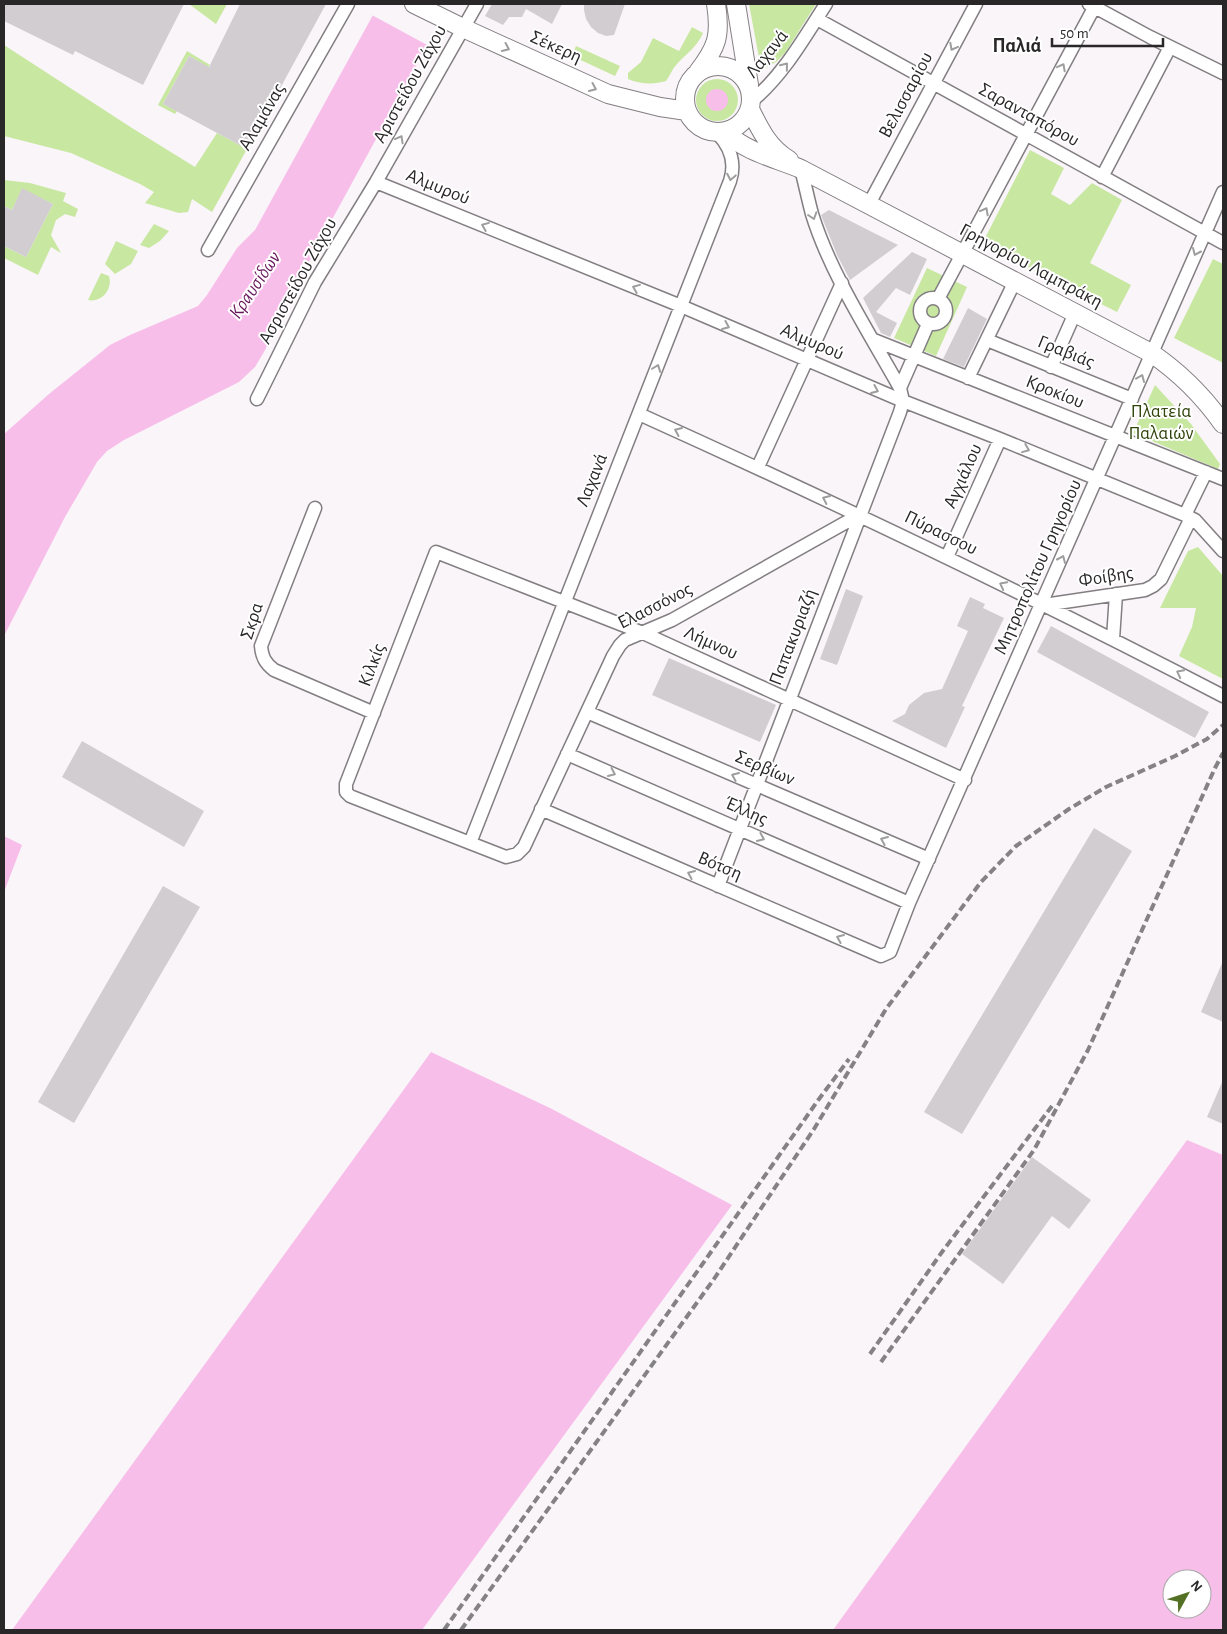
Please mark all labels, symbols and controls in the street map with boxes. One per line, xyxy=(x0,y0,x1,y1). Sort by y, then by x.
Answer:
scale bar xyxy=(1052,15,1163,47)
street label: Αριστείδου Ζάχου xyxy=(370,22,450,146)
street label: Λαχανά xyxy=(742,26,792,82)
text: 50 m xyxy=(1060,26,1089,41)
street label: Σέκερη xyxy=(527,27,585,67)
district label: Παλιά xyxy=(993,36,1042,56)
one-way arrow xyxy=(949,41,959,50)
one-way arrow xyxy=(501,42,510,52)
street label: Βελισσαρίου xyxy=(876,49,936,141)
one-way arrow xyxy=(780,63,788,72)
one-way arrow xyxy=(1056,64,1066,73)
street label: Αλαμάνας xyxy=(235,80,289,154)
street label: Σαρανταπόρου xyxy=(976,80,1082,150)
one-way arrow xyxy=(588,81,597,92)
one-way arrow xyxy=(394,136,404,145)
street label: Αλμυρού xyxy=(404,166,472,208)
one-way arrow xyxy=(726,172,736,181)
one-way arrow xyxy=(979,207,989,216)
one-way arrow xyxy=(808,211,818,220)
street label: Ασριστείδου Ζάχου xyxy=(255,215,341,347)
street label: Γρηγορίου Λαμπράκη xyxy=(956,220,1106,312)
one-way arrow xyxy=(481,222,490,233)
one-way arrow xyxy=(1192,247,1203,256)
water label: Κραυσίδων xyxy=(225,248,285,322)
one-way arrow xyxy=(632,284,641,294)
one-way arrow xyxy=(721,319,730,330)
street label: Αλμυρού xyxy=(778,320,846,364)
street label: Γραβιάς xyxy=(1035,332,1097,372)
one-way arrow xyxy=(651,365,661,373)
street label: Κροκίου xyxy=(1023,372,1087,412)
one-way arrow xyxy=(1134,374,1145,383)
one-way arrow xyxy=(870,383,879,394)
park label: Πλατεία Παλαιών xyxy=(1128,402,1194,443)
one-way arrow xyxy=(674,427,683,438)
street label: Αγχιάλου xyxy=(940,441,986,511)
one-way arrow xyxy=(1021,443,1030,454)
street label: Λαχανά xyxy=(573,451,611,509)
street label: Μητροπολίτου Γρηγορίου xyxy=(991,477,1085,657)
one-way arrow xyxy=(822,494,831,505)
street label: Πύρασσου xyxy=(901,507,981,559)
one-way arrow xyxy=(1055,555,1066,564)
street label: Φοίβης xyxy=(1077,563,1135,591)
street label: Ελασσόνος xyxy=(615,579,695,633)
one-way arrow xyxy=(1000,581,1009,591)
street label: Παπακυριαζή xyxy=(766,586,820,688)
street label: Σκρα xyxy=(237,600,267,642)
street label: Λήμνου xyxy=(681,623,741,663)
street label: Κιλκίς xyxy=(355,641,389,689)
one-way arrow xyxy=(1176,669,1185,679)
street label: Σερβίων xyxy=(733,747,797,789)
one-way arrow xyxy=(607,767,616,778)
one-way arrow xyxy=(731,771,740,782)
street label: Έλλης xyxy=(721,793,771,829)
one-way arrow xyxy=(756,832,765,843)
one-way arrow xyxy=(880,835,889,846)
street label: Βότση xyxy=(695,848,745,884)
one-way arrow xyxy=(687,869,696,880)
one-way arrow xyxy=(836,934,845,944)
north arrow xyxy=(1162,1569,1212,1619)
text: N xyxy=(1188,1578,1205,1595)

